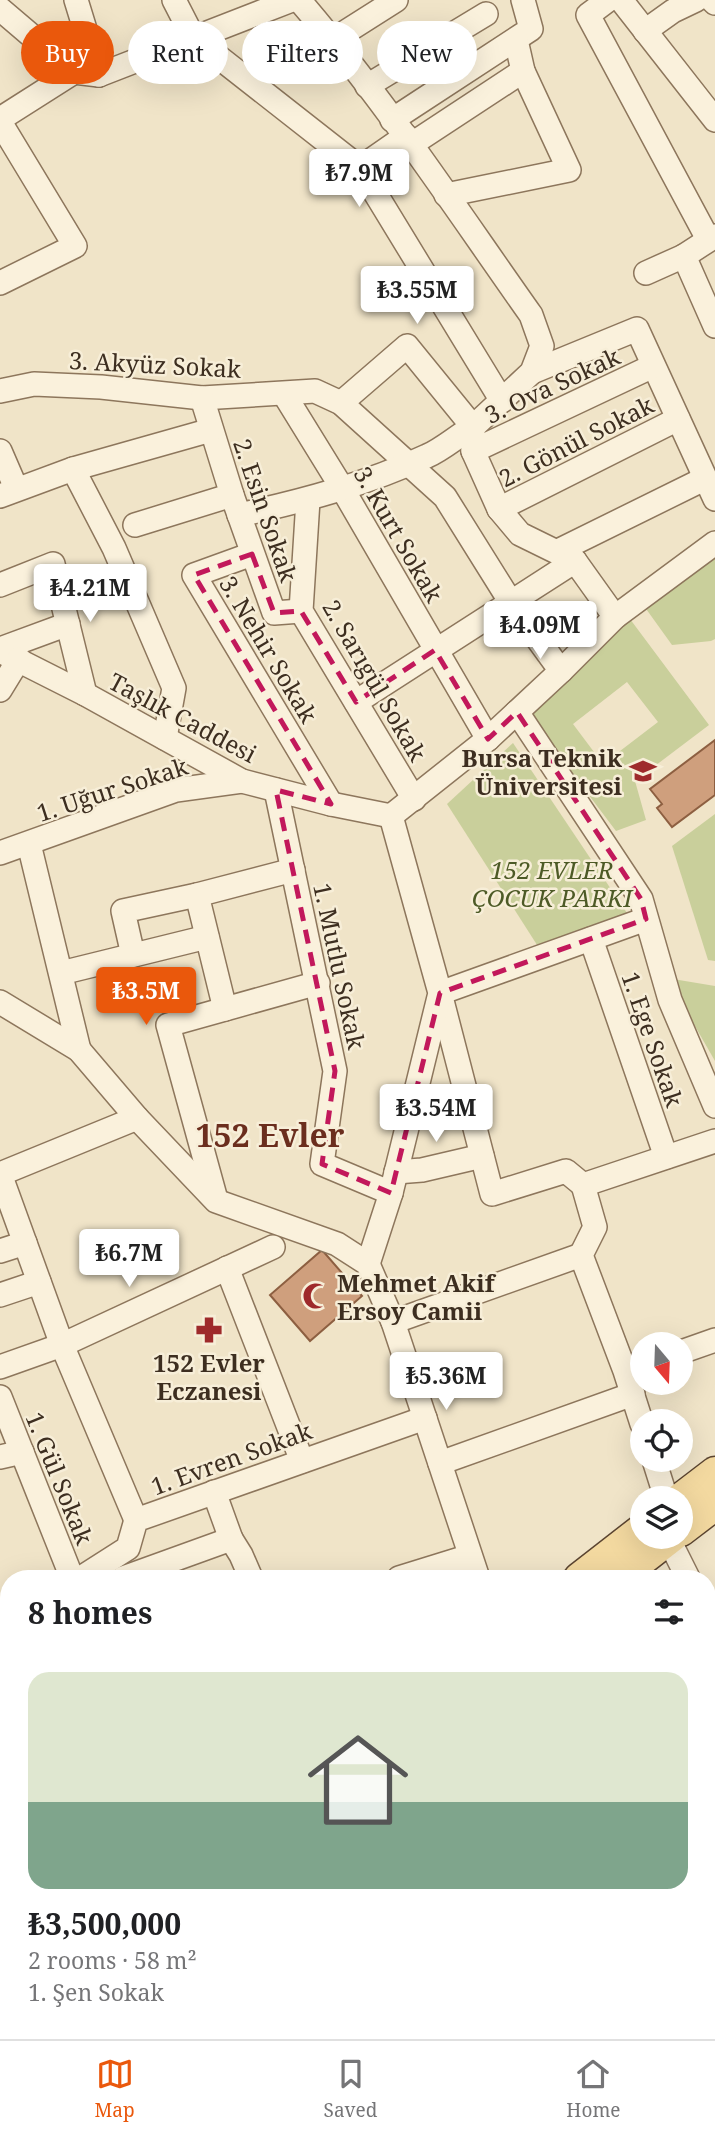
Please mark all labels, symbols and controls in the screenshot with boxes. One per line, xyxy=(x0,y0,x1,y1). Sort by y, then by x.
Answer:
chip: Buy xyxy=(21,21,114,84)
chip: Rent xyxy=(128,21,228,84)
chip: Filters xyxy=(242,21,363,84)
chip: New xyxy=(377,21,477,84)
pin: ₺7.9M xyxy=(310,150,408,209)
text: ₺7.9M xyxy=(325,156,393,188)
pin: ₺3.55M xyxy=(360,266,474,326)
text: ₺3.55M xyxy=(377,273,457,305)
street label: 3. Ova Sokak xyxy=(479,339,626,431)
street label: 3. Akyüz Sokak xyxy=(68,343,243,385)
street label: 2. Gönül Sokak xyxy=(493,387,660,494)
street label: 2. Esin Sokak xyxy=(226,434,306,587)
street label: 3. Kurt Sokak xyxy=(347,460,452,609)
pin: ₺4.21M xyxy=(33,564,147,624)
street label: 3. Nehir Sokak xyxy=(212,569,326,729)
text: ₺4.21M xyxy=(50,571,130,603)
street label: 2. Sarıgül Sokak xyxy=(315,593,435,768)
pin: ₺4.09M xyxy=(483,602,597,661)
text: ₺4.09M xyxy=(500,608,580,640)
street label: Taşlık Caddesi xyxy=(103,664,263,770)
place label: Bursa Teknik Üniversitesi xyxy=(462,741,623,802)
street label: 1. Uğur Sokak xyxy=(32,749,193,829)
school or university icon: Bursa Teknik Üniversitesi xyxy=(628,756,658,786)
park label: 152 EVLER ÇOCUK PARKI xyxy=(472,853,634,914)
street label: 1. Mutlu Sokak xyxy=(306,880,374,1053)
street label: 1. Ege Sokak xyxy=(614,967,692,1112)
pin: ₺3.5M xyxy=(97,968,195,1027)
text: ₺3.5M xyxy=(112,974,180,1006)
pin: ₺3.54M xyxy=(379,1084,493,1144)
text: ₺3.54M xyxy=(396,1091,476,1123)
district label: 152 Evler xyxy=(195,1113,345,1156)
pin: ₺6.7M xyxy=(80,1230,178,1289)
text: ₺6.7M xyxy=(95,1236,163,1268)
place label: Mehmet Akif Ersoy Camii xyxy=(337,1266,497,1327)
mosque icon: Mehmet Akif Ersoy Camii xyxy=(301,1281,331,1311)
pharmacy icon: 152 Evler Eczanesi xyxy=(194,1315,224,1345)
north arrow xyxy=(630,1332,693,1395)
map controls xyxy=(630,1332,693,1549)
place label: 152 Evler Eczanesi xyxy=(153,1346,265,1407)
pin: ₺5.36M xyxy=(389,1352,503,1412)
text: ₺5.36M xyxy=(406,1359,486,1391)
street label: 1. Gül Sokak xyxy=(18,1407,102,1550)
button: locate xyxy=(630,1409,693,1472)
street label: 1. Evren Sokak xyxy=(146,1413,317,1502)
button: layers xyxy=(630,1486,693,1549)
text: 8 homes xyxy=(28,1592,152,1633)
icon: filters xyxy=(650,1593,688,1631)
icon: home xyxy=(295,1717,421,1843)
text: ₺3,500,000 xyxy=(28,1903,181,1944)
text: 2 rooms · 58 m² xyxy=(28,1944,197,1976)
text: 1. Şen Sokak xyxy=(28,1976,164,2008)
tab: Map xyxy=(94,2055,135,2123)
tab: Saved xyxy=(324,2055,377,2123)
tab: Home xyxy=(566,2055,621,2123)

